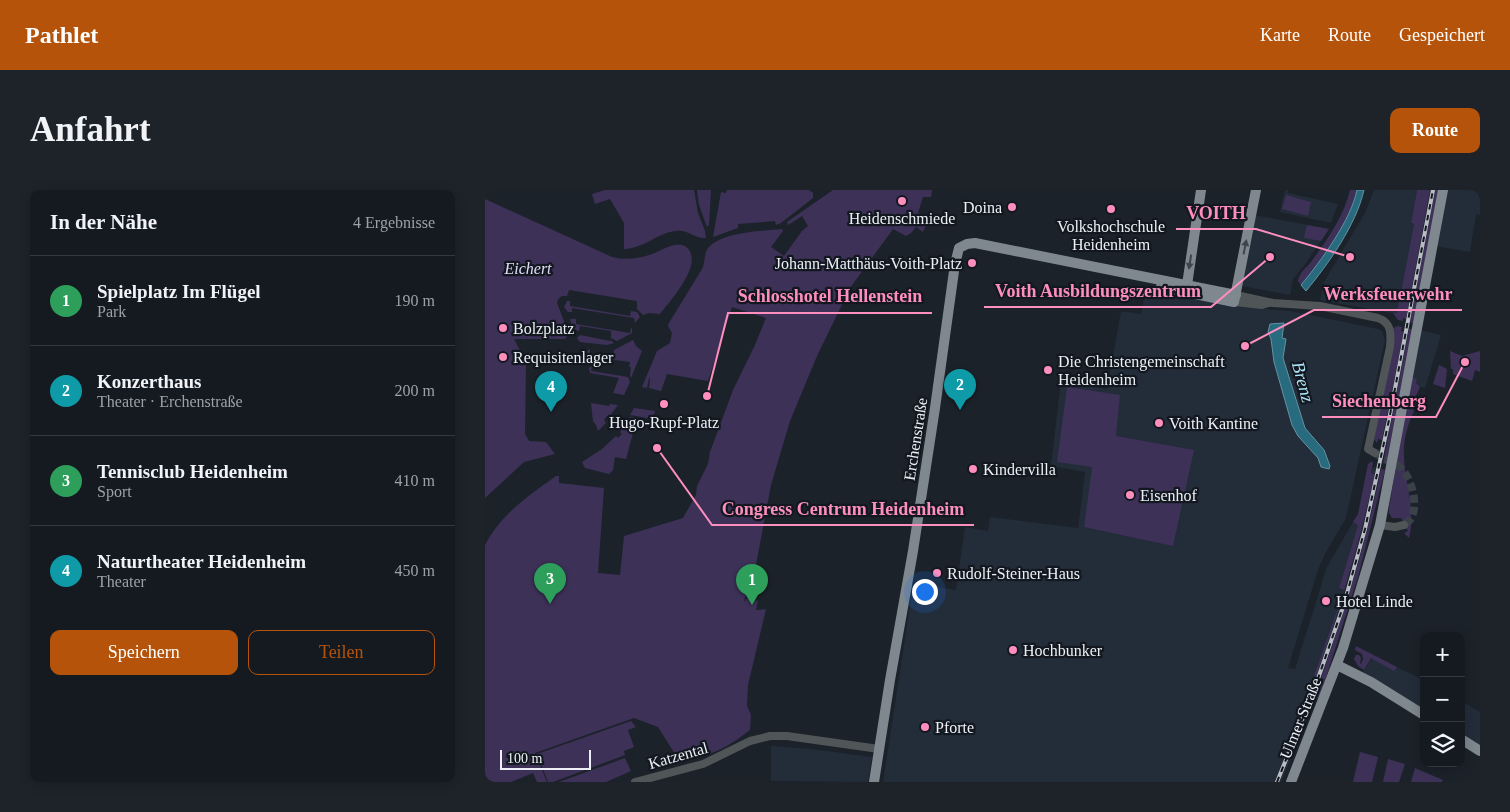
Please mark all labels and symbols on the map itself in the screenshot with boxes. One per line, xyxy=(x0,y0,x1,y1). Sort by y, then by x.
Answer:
marker: Heidenschmiede xyxy=(896,195,908,207)
callout: VOITH xyxy=(1176,196,1256,229)
place label: Doina xyxy=(963,199,1002,216)
marker: Doina xyxy=(1006,201,1018,213)
marker: Volkshochschule Heidenheim xyxy=(1105,203,1117,215)
text: VOITH xyxy=(1186,203,1246,223)
place label: Heidenschmiede xyxy=(849,210,955,227)
place label: Volkshochschule Heidenheim xyxy=(1057,218,1165,253)
one-way arrow xyxy=(1241,238,1249,254)
place label: Johann-Matthäus-Voith-Platz xyxy=(775,255,962,272)
one-way arrow xyxy=(1186,255,1194,271)
marker: Johann-Matthäus-Voith-Platz xyxy=(966,257,978,269)
park label: Eichert xyxy=(503,260,552,277)
callout: Voith Ausbildungszentrum xyxy=(984,274,1211,307)
callout: Werksfeuerwehr xyxy=(1314,277,1462,310)
callout: Schlosshotel Hellenstein xyxy=(728,280,932,313)
text: Voith Ausbildungszentrum xyxy=(995,281,1201,301)
text: Werksfeuerwehr xyxy=(1324,284,1452,304)
text: Schlosshotel Hellenstein xyxy=(738,286,922,306)
place label: Bolzplatz xyxy=(513,320,574,338)
marker: Bolzplatz xyxy=(497,322,509,334)
place label: Requisitenlager xyxy=(513,349,614,367)
marker: Requisitenlager xyxy=(497,351,509,363)
place label: Die Christengemeinschaft Heidenheim xyxy=(1058,353,1225,388)
water label: Brenz xyxy=(1288,359,1318,405)
marker: Die Christengemeinschaft Heidenheim xyxy=(1042,364,1054,376)
pin: 2 xyxy=(944,369,976,410)
pin: 4 xyxy=(535,371,567,412)
callout: Siechenberg xyxy=(1322,384,1436,417)
text: Siechenberg xyxy=(1332,391,1426,411)
street label: Erchenstraße xyxy=(901,397,930,482)
marker: Hugo-Rupf-Platz xyxy=(658,398,670,410)
place label: Hugo-Rupf-Platz xyxy=(609,414,719,432)
place label: Voith Kantine xyxy=(1169,415,1258,432)
marker: Voith Kantine xyxy=(1153,417,1165,429)
place label: Kindervilla xyxy=(983,461,1056,478)
marker: Kindervilla xyxy=(967,463,979,475)
place label: Eisenhof xyxy=(1140,487,1198,504)
marker: Eisenhof xyxy=(1124,489,1136,501)
callout: Congress Centrum Heidenheim xyxy=(712,492,974,525)
text: Congress Centrum Heidenheim xyxy=(722,499,964,519)
pin: 3 xyxy=(534,563,566,604)
pin: 1 xyxy=(736,564,768,605)
place label: Rudolf-Steiner-Haus xyxy=(947,565,1080,582)
marker: Rudolf-Steiner-Haus xyxy=(931,567,943,579)
your location xyxy=(912,579,938,605)
place label: Hotel Linde xyxy=(1336,593,1413,610)
marker: Hotel Linde xyxy=(1320,595,1332,607)
place label: Hochbunker xyxy=(1023,642,1103,659)
marker: Hochbunker xyxy=(1007,644,1019,656)
street label: Ulmer Straße xyxy=(1277,675,1324,761)
place label: Pforte xyxy=(935,719,974,736)
marker: Pforte xyxy=(919,721,931,733)
street label: Katzental xyxy=(646,739,710,772)
scale bar xyxy=(500,747,591,770)

